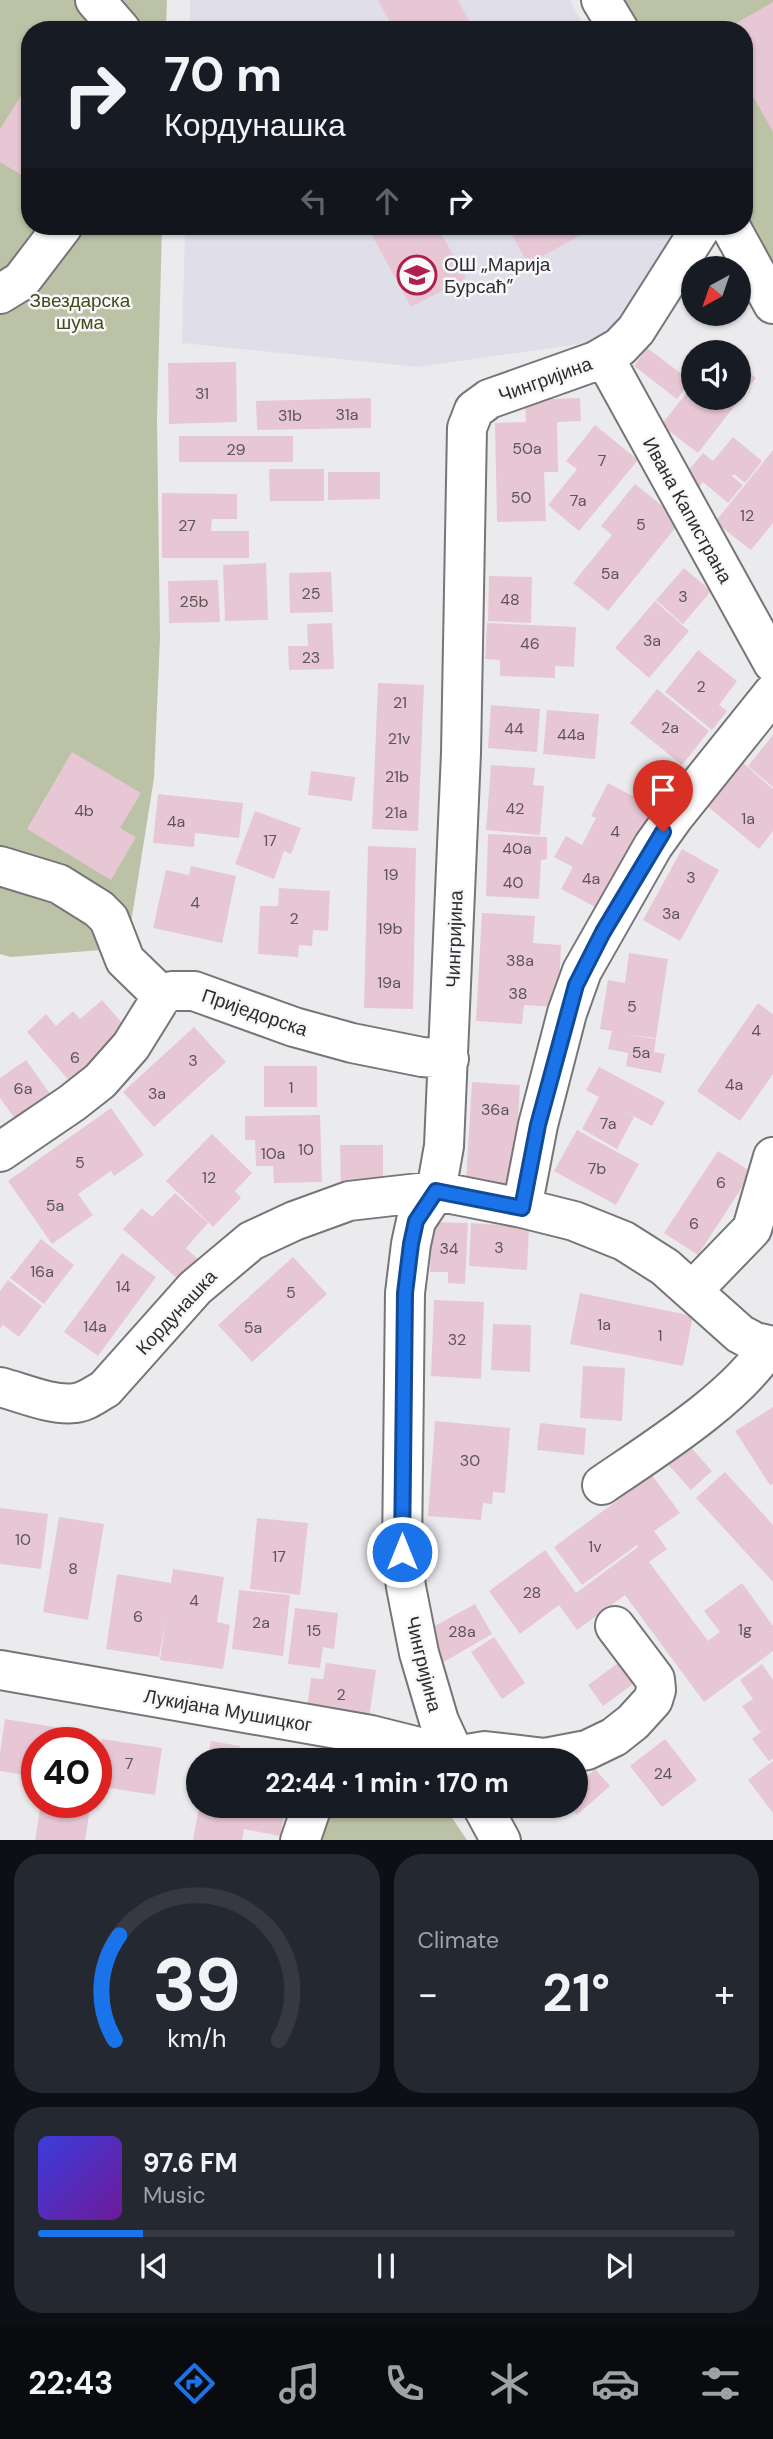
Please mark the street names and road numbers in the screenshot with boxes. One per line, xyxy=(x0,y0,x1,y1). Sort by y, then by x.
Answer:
street label: Чингријина xyxy=(495,351,596,408)
street label: Ивана Капистрана xyxy=(637,433,738,588)
street label: Чингријина xyxy=(440,889,469,988)
street label: Приједорска xyxy=(199,983,311,1042)
street label: Кордунашка xyxy=(130,1264,223,1360)
street label: Чингријина xyxy=(400,1614,448,1715)
street label: Лукијана Мушицког xyxy=(142,1683,314,1738)

